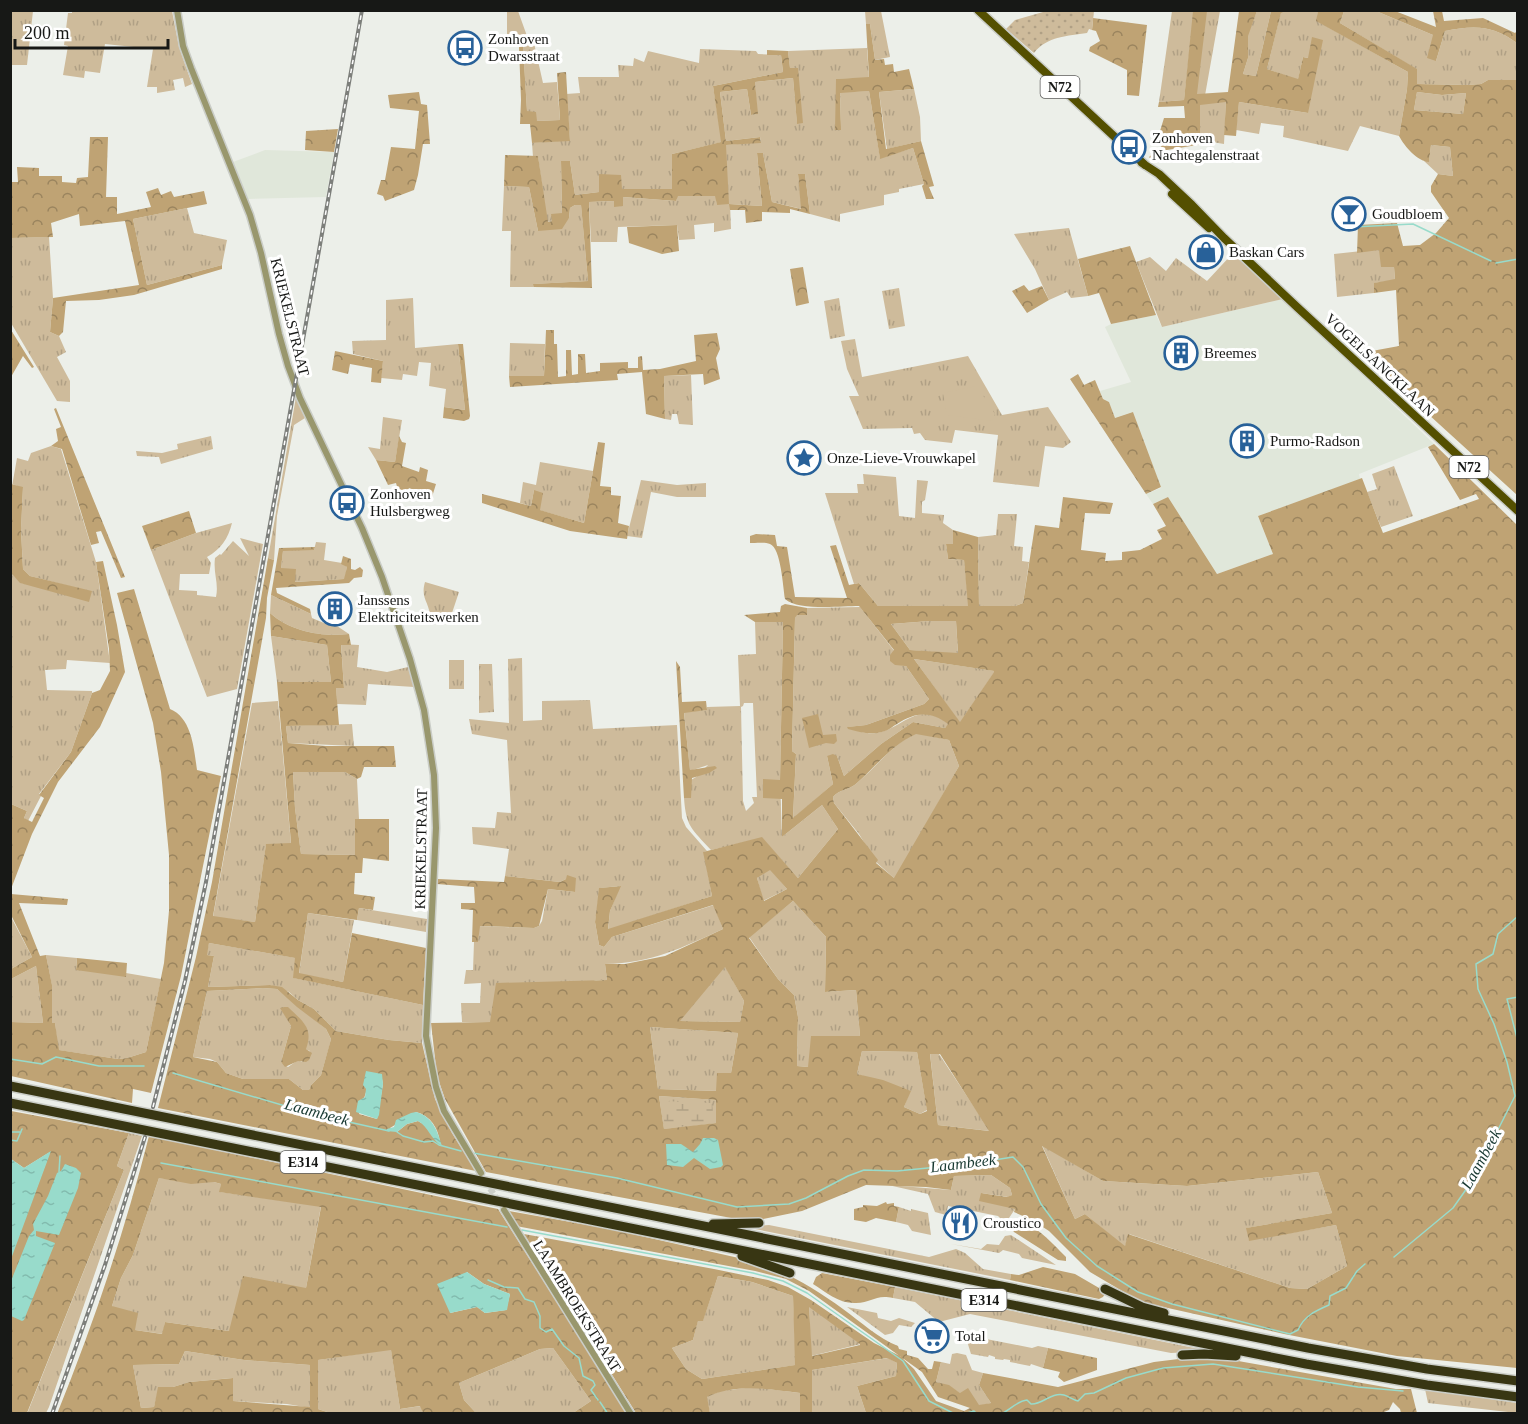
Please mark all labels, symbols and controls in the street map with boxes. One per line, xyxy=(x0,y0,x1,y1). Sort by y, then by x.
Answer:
scale bar xyxy=(15,12,168,50)
text: 200 m xyxy=(24,23,70,43)
bus stop icon: Zonhoven Dwarsstraat xyxy=(447,30,483,66)
place label: Zonhoven Dwarsstraat xyxy=(488,31,560,64)
road number: N72 xyxy=(1040,76,1080,98)
bus stop icon: Zonhoven Nachtegalenstraat xyxy=(1111,129,1147,165)
place label: Zonhoven Nachtegalenstraat xyxy=(1152,130,1260,163)
bar icon: Goudbloem xyxy=(1331,196,1367,232)
place label: Goudbloem xyxy=(1372,206,1443,222)
shop icon: Baskan Cars xyxy=(1188,234,1224,270)
place label: Baskan Cars xyxy=(1229,244,1305,260)
street label: KRIEKELSTRAAT xyxy=(268,256,312,378)
street label: VOGELSANCKLAAN xyxy=(1322,310,1438,420)
building icon: Breemes xyxy=(1163,335,1199,371)
place label: Breemes xyxy=(1204,345,1257,361)
building icon: Purmo-Radson xyxy=(1229,423,1265,459)
place label: Purmo-Radson xyxy=(1270,433,1361,449)
place icon: Onze-Lieve-Vrouwkapel xyxy=(786,440,822,476)
place label: Onze-Lieve-Vrouwkapel xyxy=(827,450,976,466)
road number: N72 xyxy=(1450,456,1488,478)
bus stop icon: Zonhoven Hulsbergweg xyxy=(329,485,365,521)
place label: Zonhoven Hulsbergweg xyxy=(370,486,450,519)
building icon: Janssens Elektriciteitswerken xyxy=(317,591,353,627)
place label: Janssens Elektriciteitswerken xyxy=(358,592,479,625)
street label: KRIEKELSTRAAT xyxy=(412,788,430,910)
water label: Laambeek xyxy=(282,1095,352,1129)
water label: Laambeek xyxy=(1457,1125,1505,1193)
water label: Laambeek xyxy=(928,1150,998,1176)
road number: E314 xyxy=(280,1151,326,1173)
restaurant icon: Croustico xyxy=(942,1205,978,1241)
place label: Croustico xyxy=(983,1215,1041,1231)
street label: LAAMBROEKSTRAAT xyxy=(530,1237,624,1375)
road number: E314 xyxy=(962,1289,1006,1311)
supermarket icon: Total xyxy=(914,1318,950,1354)
place label: Total xyxy=(955,1328,986,1344)

